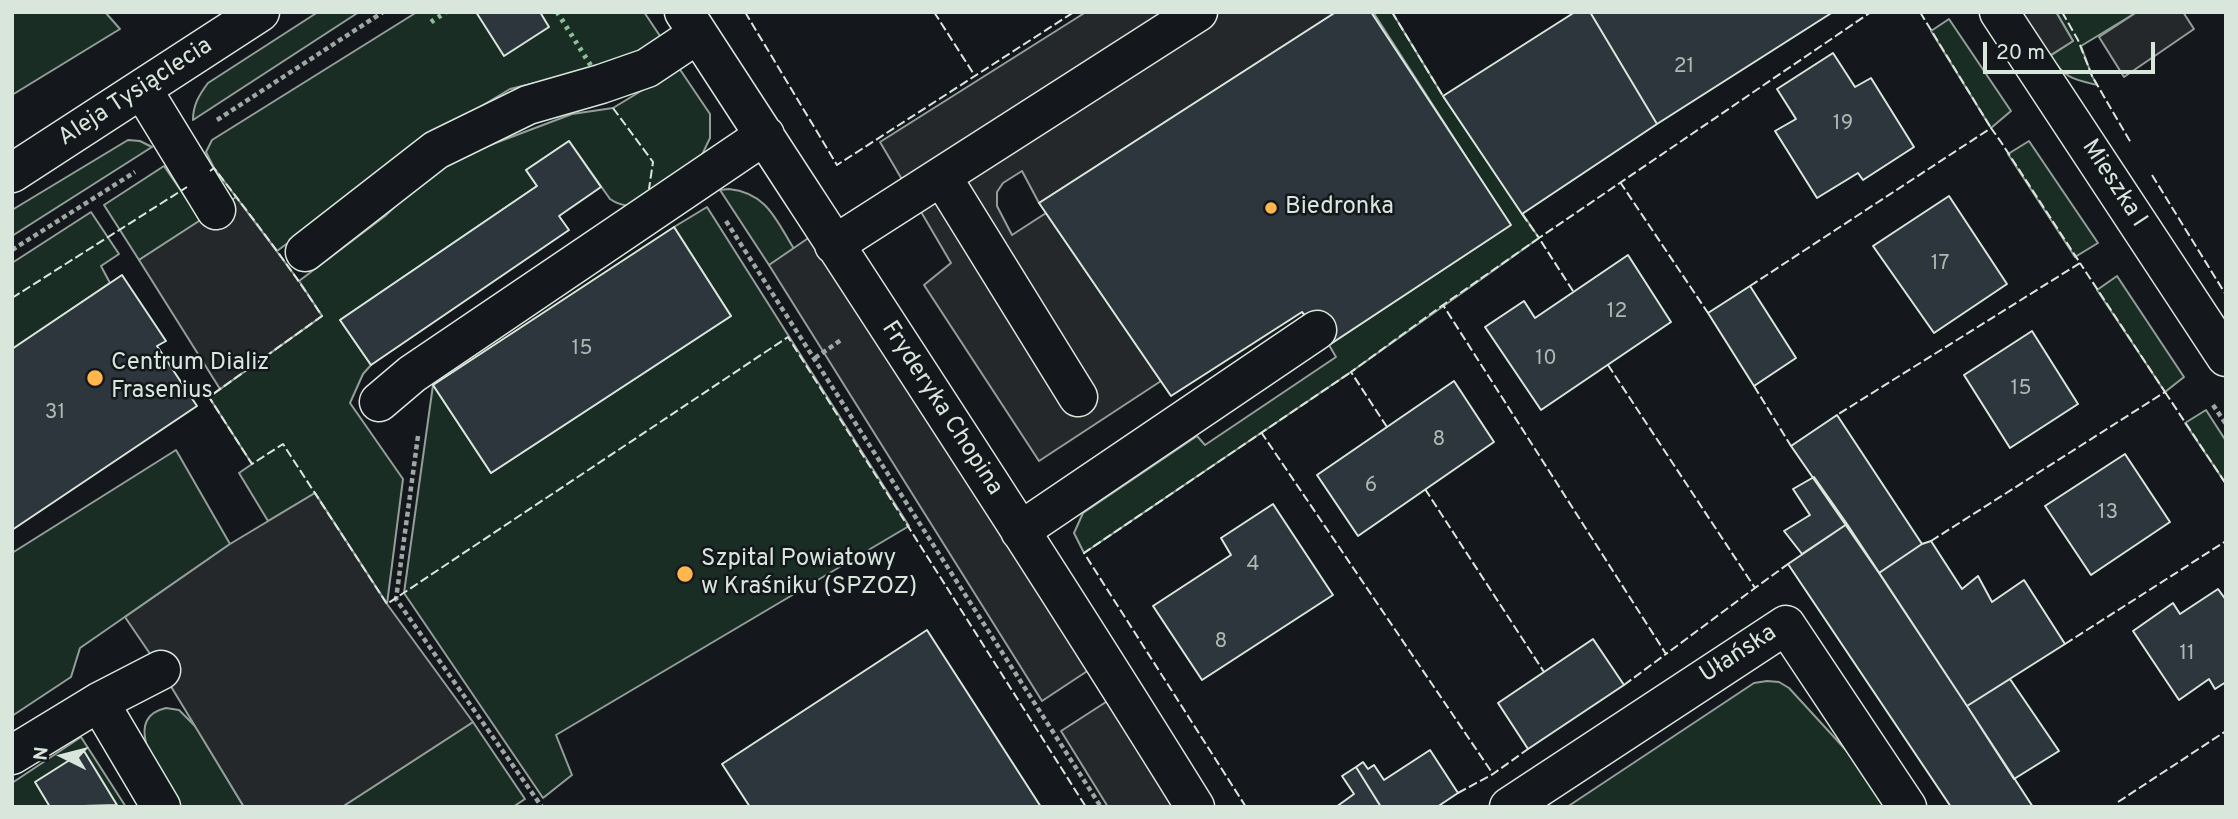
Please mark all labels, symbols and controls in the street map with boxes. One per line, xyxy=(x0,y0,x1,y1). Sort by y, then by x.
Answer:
scale bar xyxy=(1986,28,2158,72)
street label: Aleja Tysiąclecia xyxy=(54,33,218,153)
text: 20 m xyxy=(1996,40,2045,67)
house number: 21 xyxy=(1674,55,1694,81)
house number: 19 xyxy=(1833,112,1853,138)
street label: Mieszka I xyxy=(2074,135,2152,233)
place label: Biedronka xyxy=(1285,194,1394,222)
marker: Biedronka xyxy=(1263,200,1279,216)
house number: 17 xyxy=(1931,252,1949,278)
house number: 12 xyxy=(1607,300,1627,326)
street label: Fryderyka Chopina xyxy=(874,317,1008,501)
house number: 15 xyxy=(572,337,592,363)
house number: 10 xyxy=(1535,347,1557,373)
place label: Centrum Dializ Frasenius xyxy=(111,350,269,406)
marker: Centrum Dializ Frasenius xyxy=(85,368,105,388)
house number: 15 xyxy=(2011,377,2031,403)
house number: 31 xyxy=(45,401,65,427)
house number: 8 xyxy=(1433,428,1445,454)
house number: 6 xyxy=(1365,474,1377,500)
house number: 13 xyxy=(2098,501,2118,527)
place label: Szpital Powiatowy w Kraśniku (SPZOZ) xyxy=(701,546,917,602)
house number: 4 xyxy=(1246,553,1260,579)
marker: Szpital Powiatowy w Kraśniku (SPZOZ) xyxy=(675,564,695,584)
street label: Ułańska xyxy=(1695,620,1783,690)
house number: 8 xyxy=(1215,630,1227,656)
house number: 11 xyxy=(2179,642,2195,668)
north arrow xyxy=(28,721,98,791)
text: N xyxy=(29,746,55,762)

